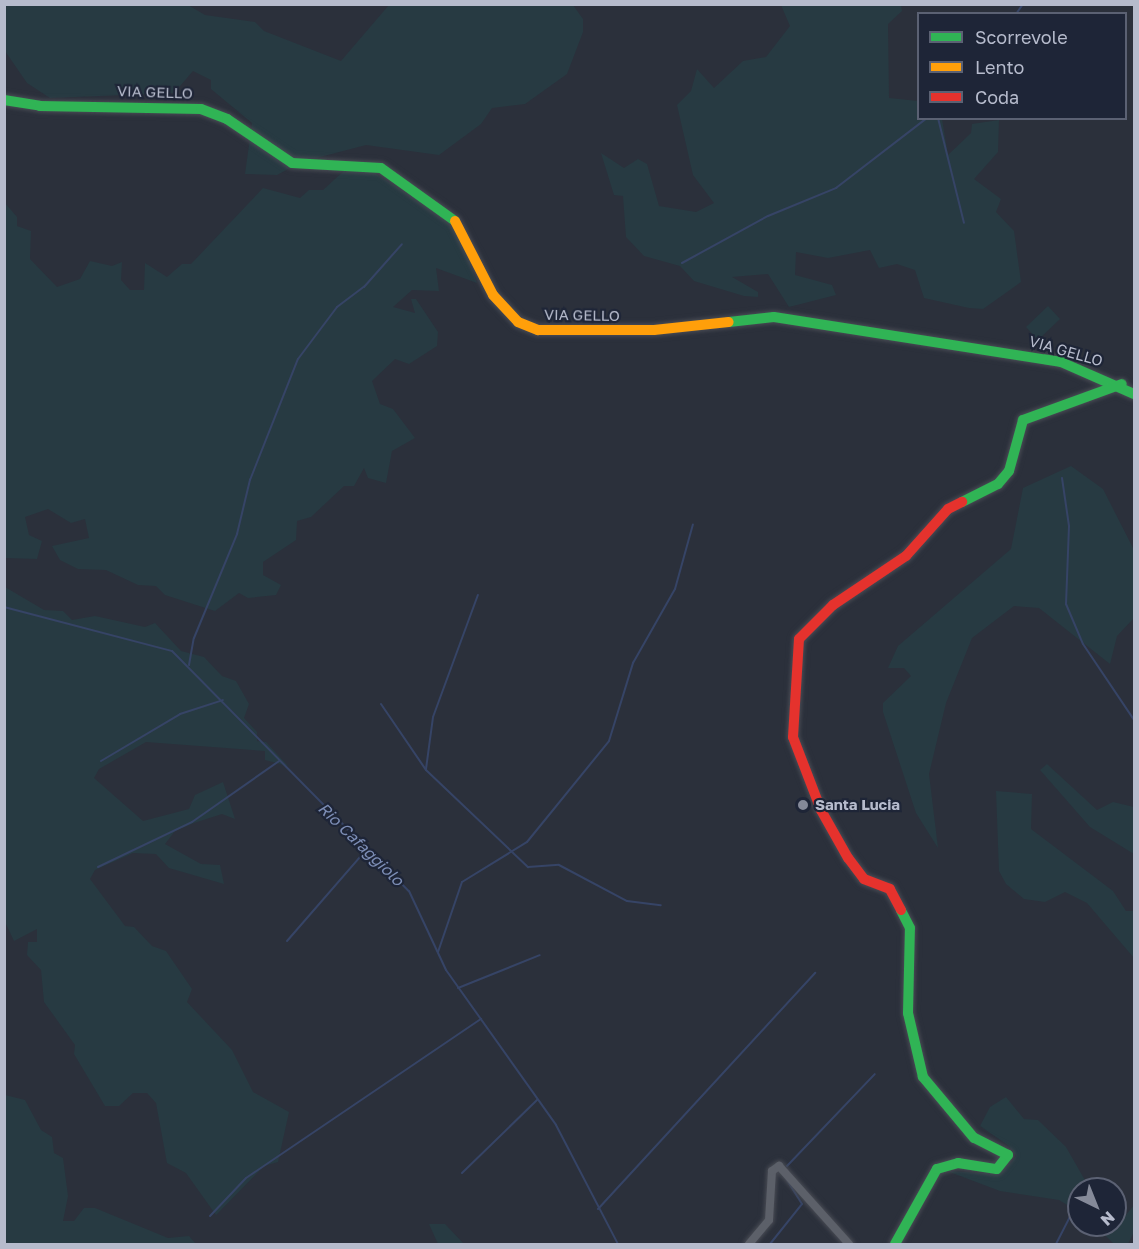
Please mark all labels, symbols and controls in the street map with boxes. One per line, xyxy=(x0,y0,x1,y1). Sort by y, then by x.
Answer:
legend xyxy=(917,12,1127,120)
text: Scorrevole xyxy=(975,26,1068,48)
text: Lento xyxy=(975,56,1024,78)
street label: VIA GELLO xyxy=(117,82,193,102)
text: Coda xyxy=(975,86,1019,108)
street label: VIA GELLO xyxy=(544,305,620,325)
street label: VIA GELLO xyxy=(1027,332,1105,370)
place label: Santa Lucia xyxy=(815,796,900,814)
water label: Rio Cafaggiolo xyxy=(314,798,408,890)
marker: Santa Lucia xyxy=(796,798,810,812)
north arrow xyxy=(1067,1177,1127,1237)
text: N xyxy=(1097,1207,1119,1230)

